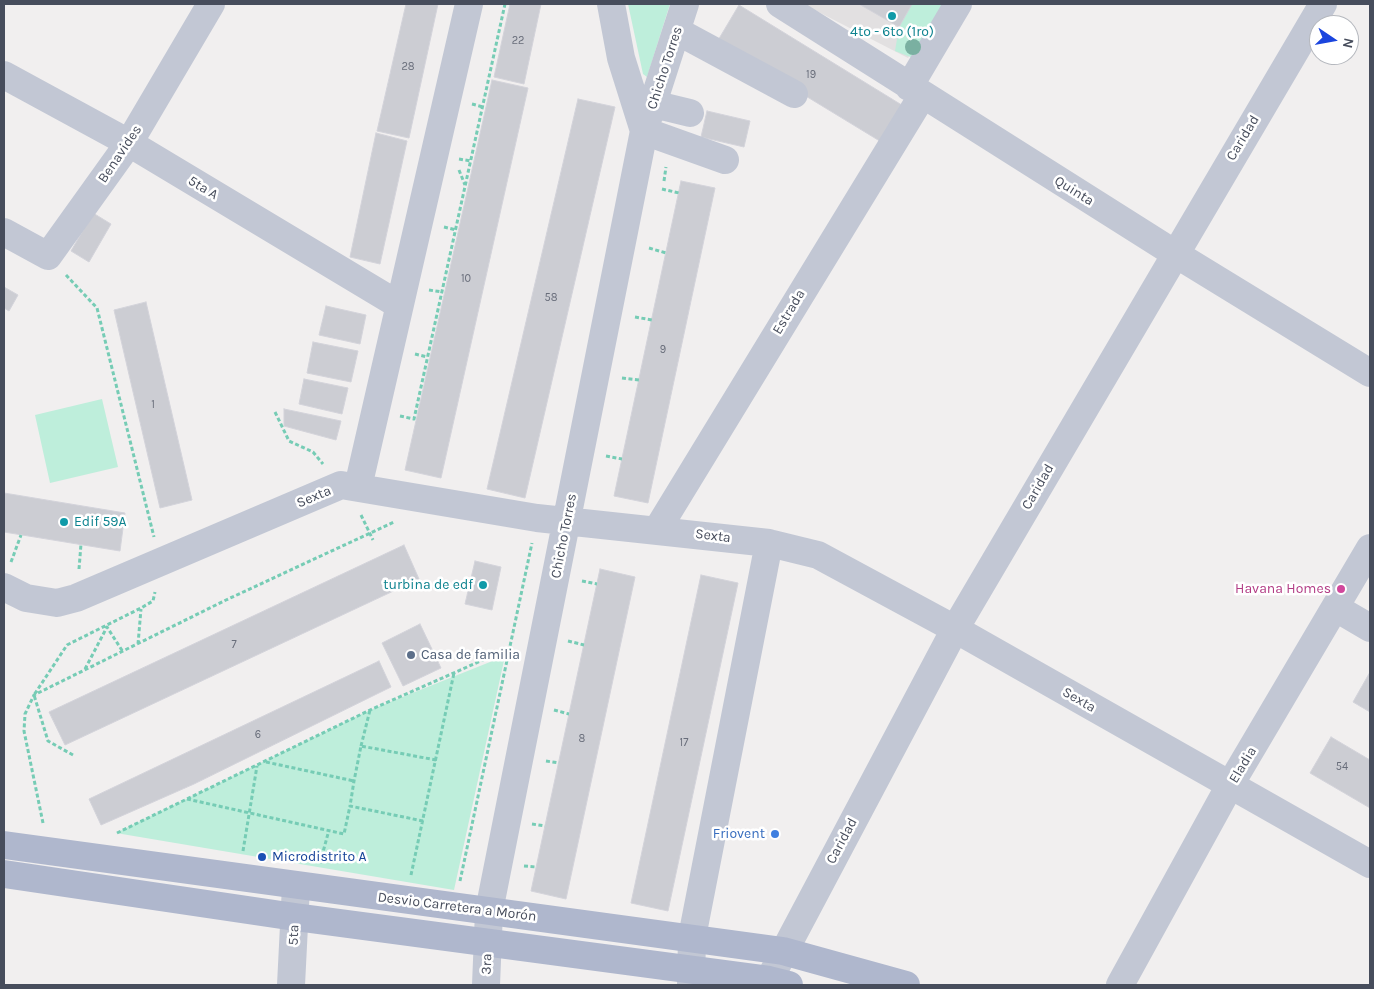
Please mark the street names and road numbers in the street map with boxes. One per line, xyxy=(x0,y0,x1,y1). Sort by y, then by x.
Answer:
street label: Chicho Torres xyxy=(644,24,686,112)
street label: Caridad xyxy=(1223,112,1263,164)
street label: Benavides xyxy=(95,122,145,186)
street label: 5ta A xyxy=(185,172,221,204)
street label: Quinta xyxy=(1051,172,1097,210)
street label: Estrada xyxy=(769,287,809,337)
street label: Caridad xyxy=(1018,461,1058,513)
street label: Sexta xyxy=(294,482,334,512)
street label: Chicho Torres xyxy=(548,492,580,580)
street label: Sexta xyxy=(694,525,732,547)
street label: Sexta xyxy=(1059,684,1099,716)
street label: Eladia xyxy=(1226,744,1260,786)
street label: Caridad xyxy=(823,815,861,867)
street label: Desvio Carretera a Morón xyxy=(377,889,537,925)
street label: 5ta xyxy=(285,924,303,946)
street label: 3ra xyxy=(478,953,496,975)

